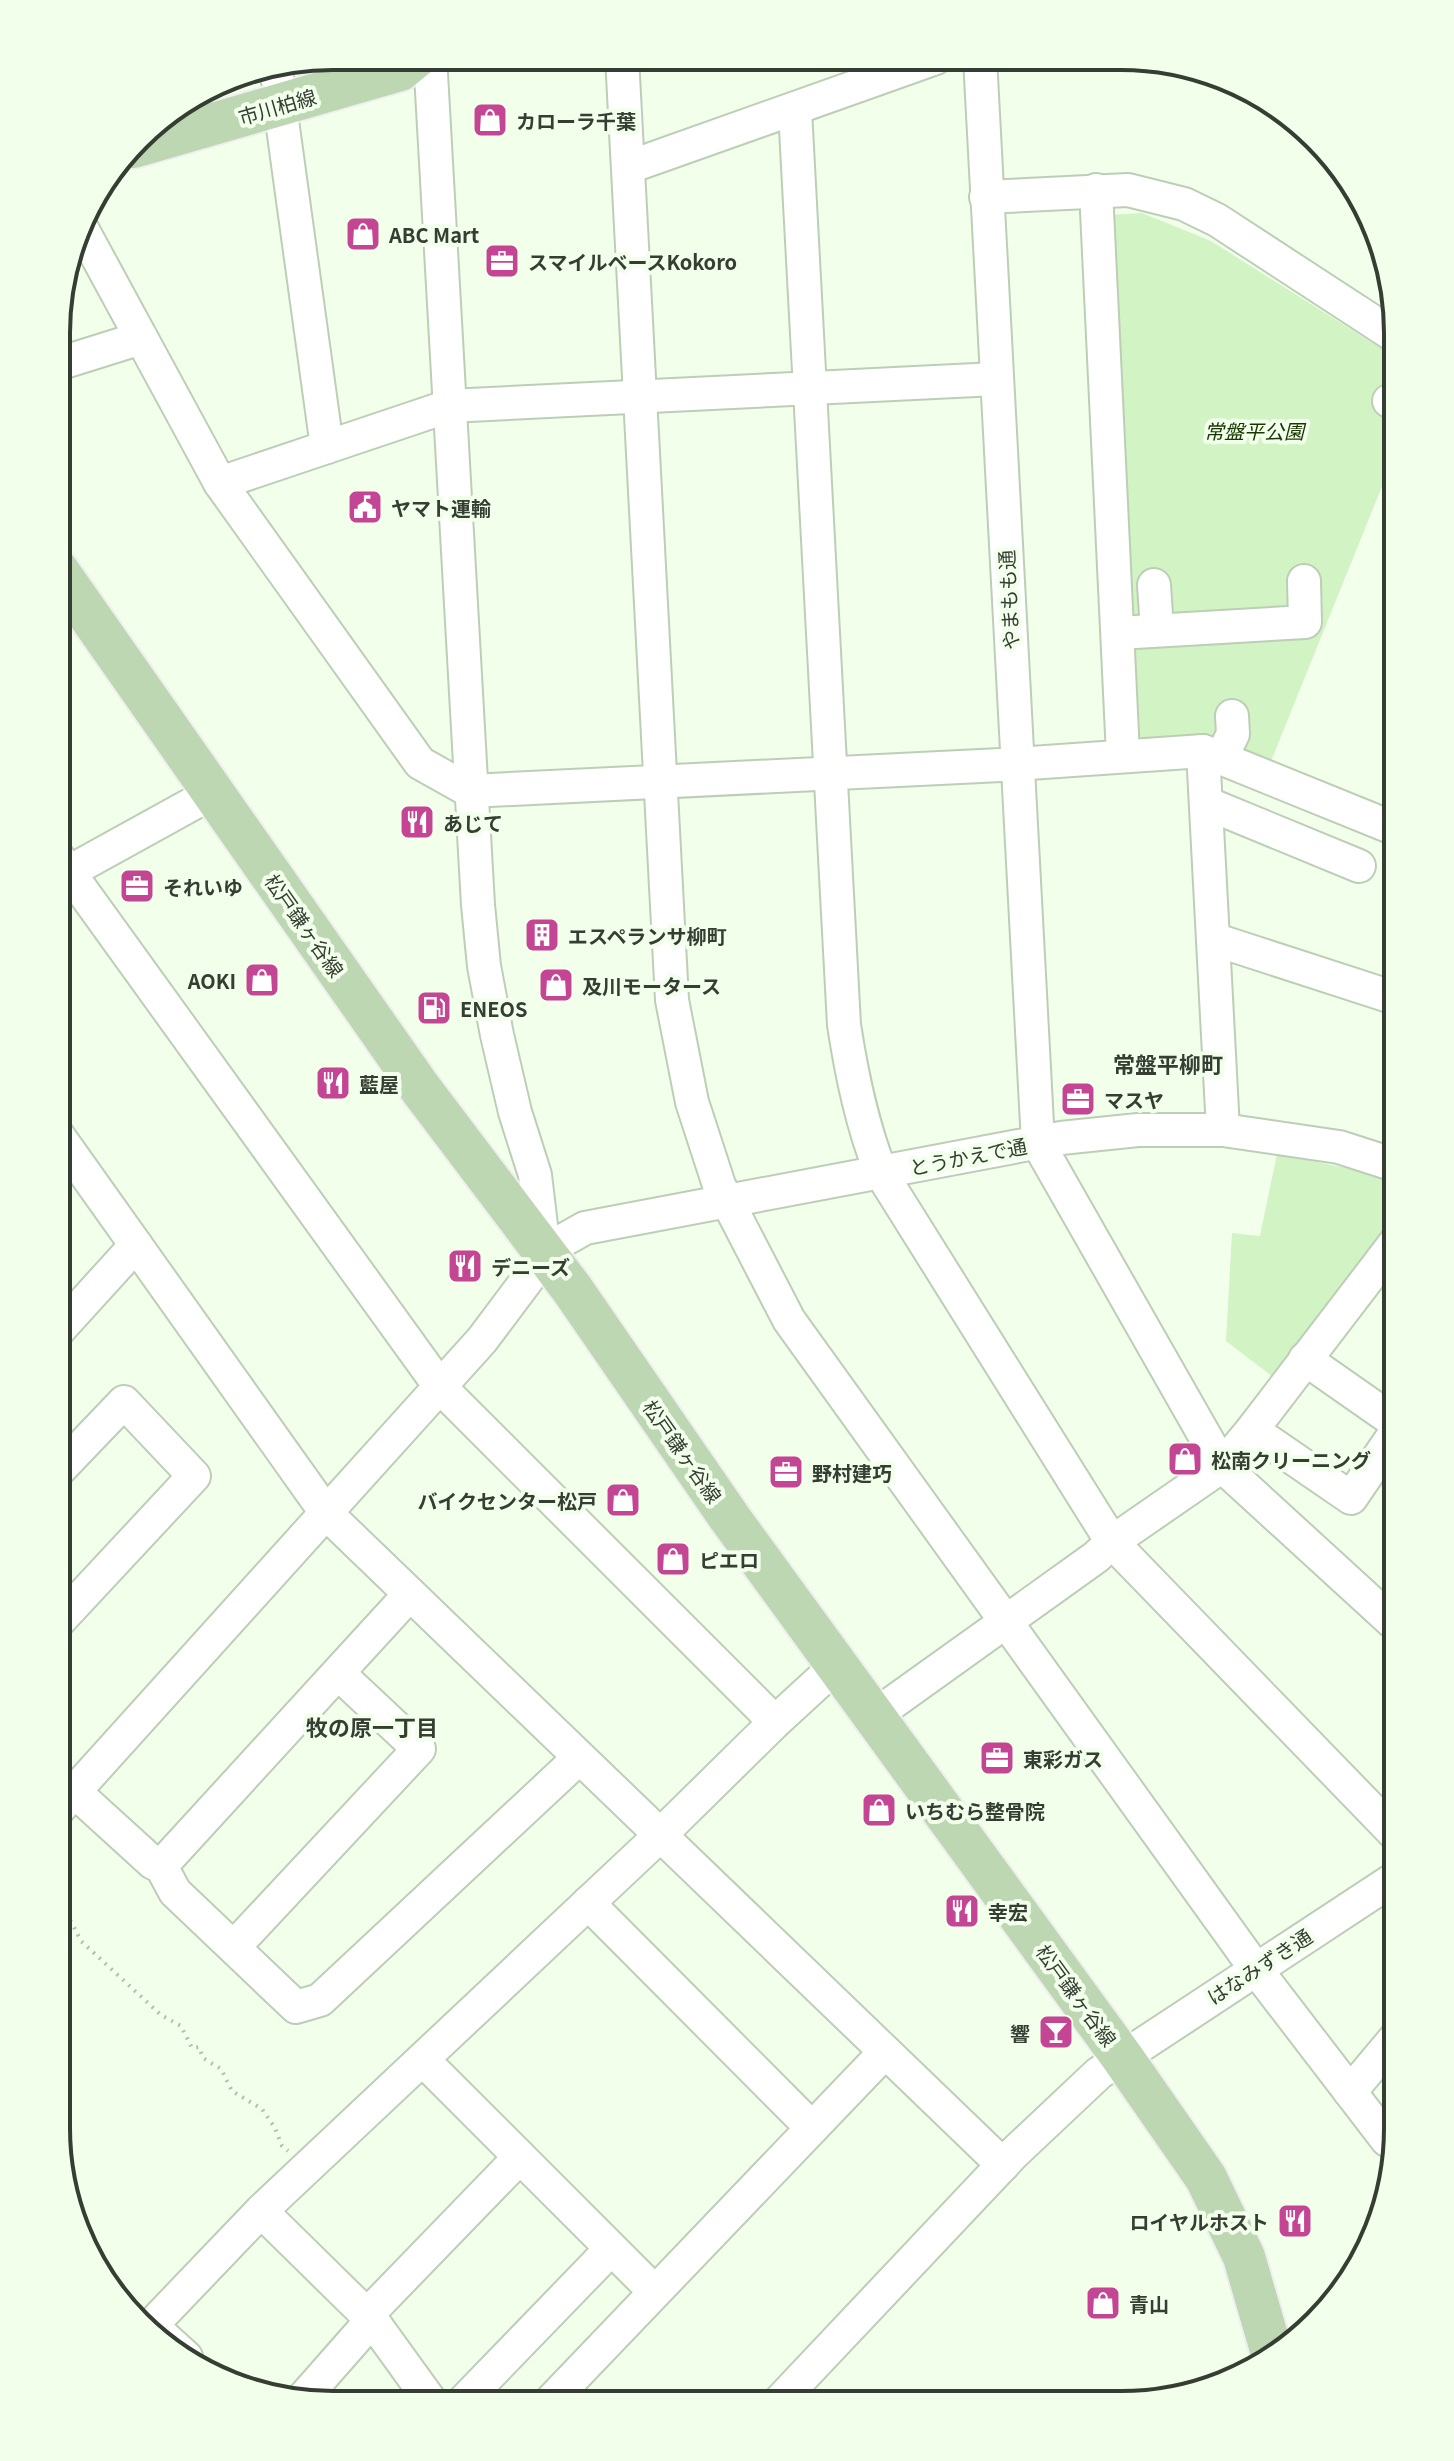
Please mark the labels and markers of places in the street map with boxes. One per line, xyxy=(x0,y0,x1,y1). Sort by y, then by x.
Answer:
shop icon: カローラ千葉 xyxy=(471,101,509,139)
place label: カローラ千葉 xyxy=(516,106,636,135)
shop icon: ABC Mart xyxy=(344,215,382,253)
place label: ABC Mart xyxy=(388,220,480,249)
office icon: スマイルベースKokoro xyxy=(483,242,521,280)
place label: スマイルベースKokoro xyxy=(528,247,737,276)
public building icon: ヤマト運輸 xyxy=(346,488,384,526)
place label: ヤマト運輸 xyxy=(391,493,491,522)
restaurant icon: あじて xyxy=(398,803,436,841)
place label: あじて xyxy=(443,808,503,837)
office icon: それいゆ xyxy=(118,867,156,905)
place label: それいゆ xyxy=(163,872,243,901)
building icon: エスペランサ柳町 xyxy=(523,916,561,954)
place label: エスペランサ柳町 xyxy=(568,921,727,950)
shop icon: AOKI xyxy=(243,961,281,999)
place label: AOKI xyxy=(187,966,236,995)
shop icon: 及川モータース xyxy=(537,966,575,1004)
place label: 及川モータース xyxy=(582,971,721,1000)
fuel station icon: ENEOS xyxy=(415,989,453,1027)
place label: ENEOS xyxy=(460,994,527,1023)
restaurant icon: 藍屋 xyxy=(314,1064,352,1102)
place label: 藍屋 xyxy=(359,1069,399,1098)
office icon: マスヤ xyxy=(1059,1080,1097,1118)
place label: マスヤ xyxy=(1104,1085,1164,1114)
restaurant icon: デニーズ xyxy=(446,1247,484,1285)
place label: デニーズ xyxy=(491,1252,570,1281)
shop icon: 松南クリーニング xyxy=(1166,1440,1204,1478)
place label: 松南クリーニング xyxy=(1211,1445,1371,1474)
office icon: 野村建巧 xyxy=(767,1453,805,1491)
place label: 野村建巧 xyxy=(812,1458,892,1487)
shop icon: バイクセンター松戸 xyxy=(604,1481,642,1519)
place label: バイクセンター松戸 xyxy=(417,1486,597,1515)
shop icon: ピエロ xyxy=(654,1540,692,1578)
place label: ピエロ xyxy=(699,1545,759,1574)
office icon: 東彩ガス xyxy=(978,1739,1016,1777)
place label: 東彩ガス xyxy=(1023,1744,1103,1773)
shop icon: いちむら整骨院 xyxy=(860,1791,898,1829)
place label: いちむら整骨院 xyxy=(905,1796,1045,1825)
restaurant icon: 幸宏 xyxy=(943,1892,981,1930)
place label: 幸宏 xyxy=(988,1897,1028,1926)
bar icon: 響 xyxy=(1037,2013,1075,2051)
place label: 響 xyxy=(1010,2018,1030,2047)
restaurant icon: ロイヤルホスト xyxy=(1276,2202,1314,2240)
place label: ロイヤルホスト xyxy=(1130,2207,1269,2236)
shop icon: 青山 xyxy=(1084,2284,1122,2322)
place label: 青山 xyxy=(1129,2289,1169,2318)

